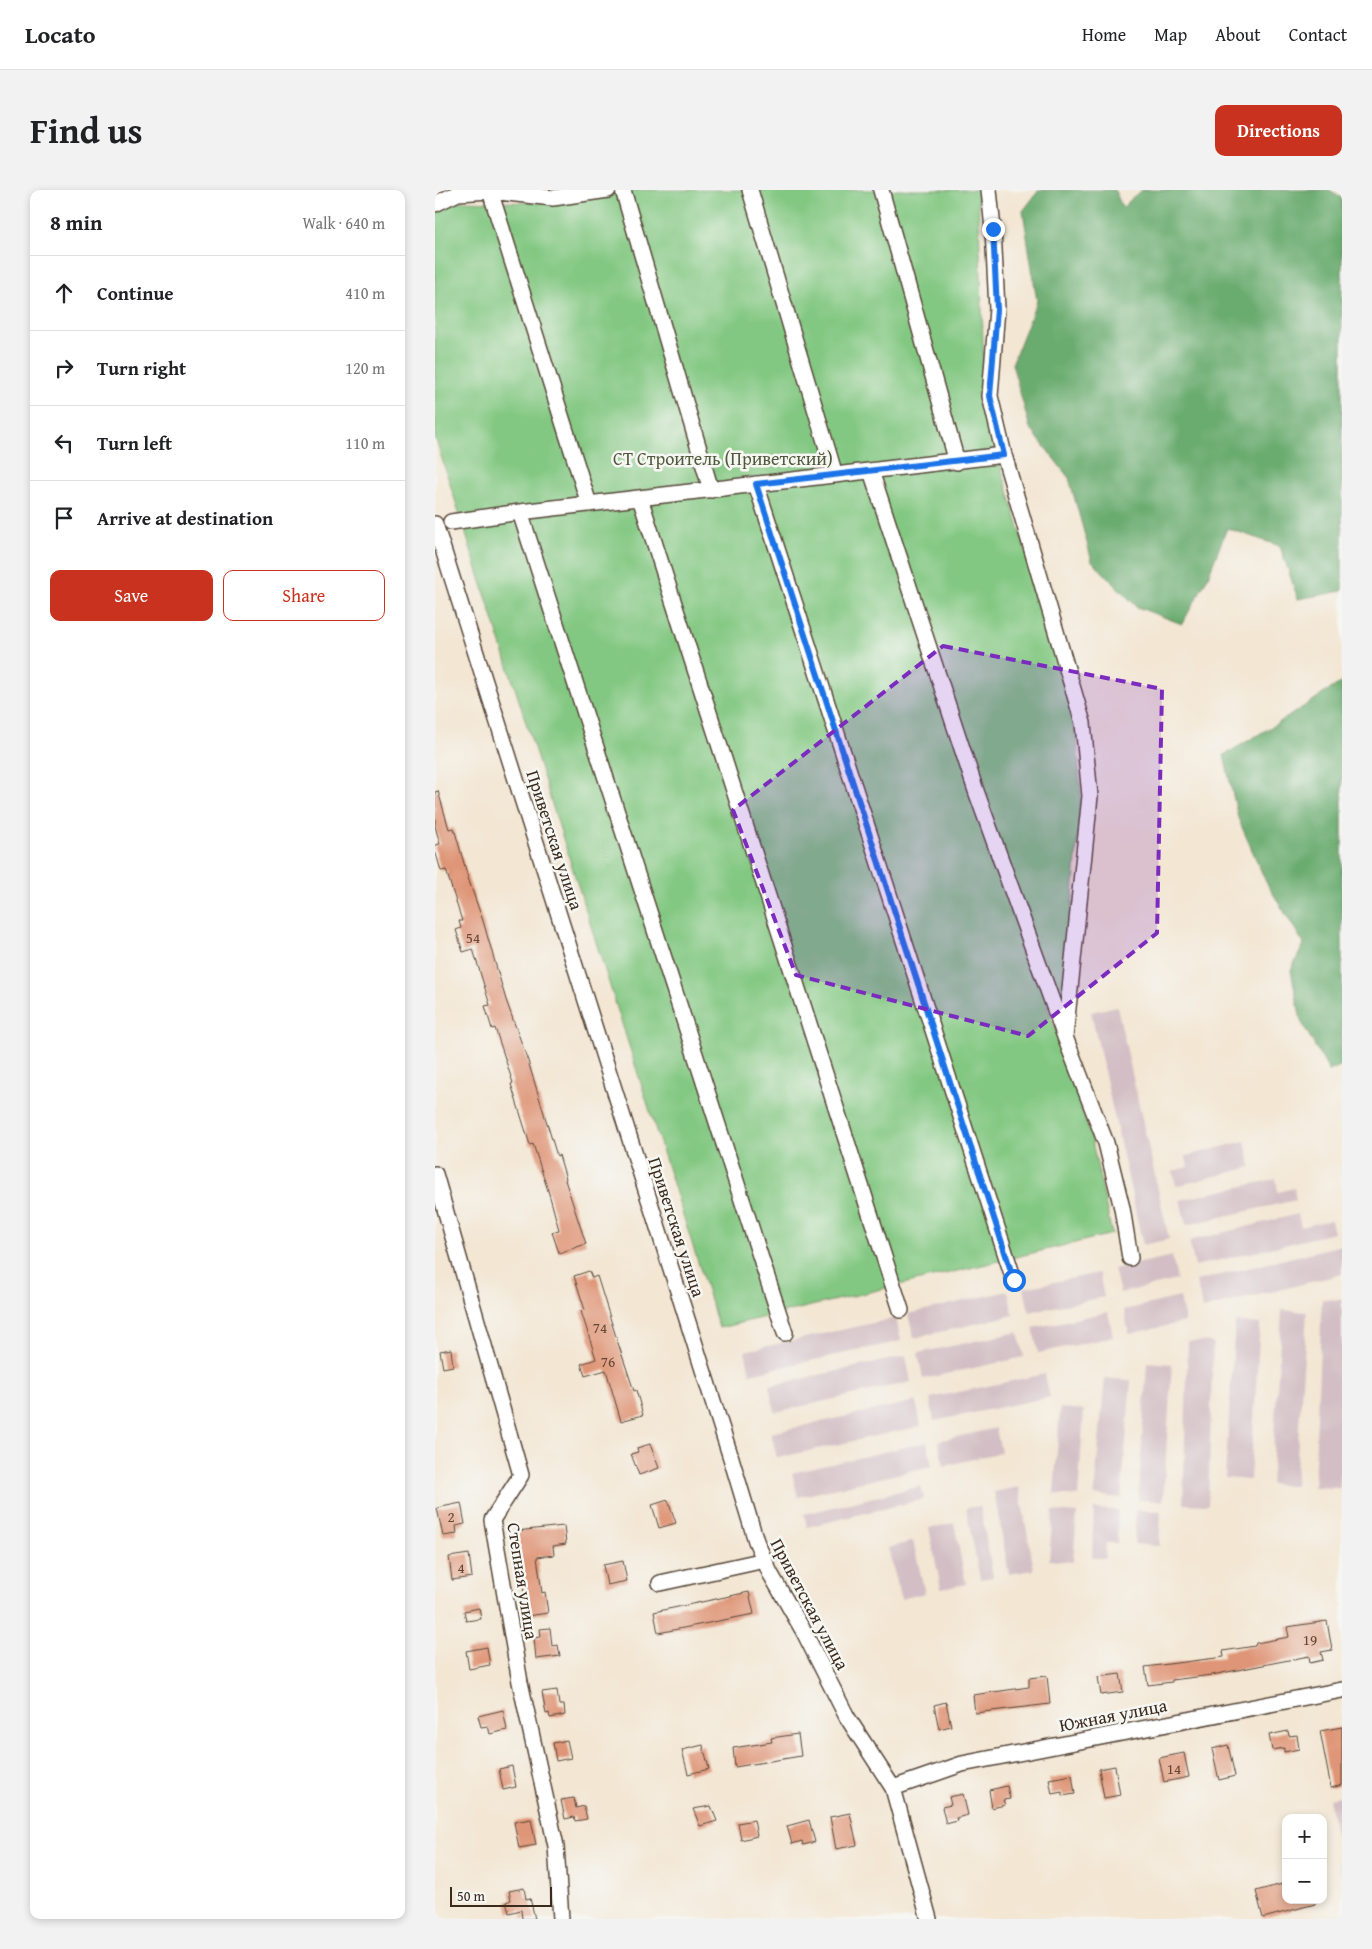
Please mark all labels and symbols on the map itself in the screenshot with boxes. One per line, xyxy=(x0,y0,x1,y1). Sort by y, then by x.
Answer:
route end xyxy=(982,218,1005,241)
park label: СТ Строитель (Приветский) xyxy=(613,445,833,472)
street label: Приветская улица xyxy=(520,767,590,914)
house number: 54 xyxy=(466,927,480,948)
street label: Приветская улица xyxy=(642,1154,712,1301)
route start xyxy=(1003,1269,1026,1292)
house number: 74 xyxy=(593,1317,607,1338)
house number: 76 xyxy=(601,1351,615,1372)
house number: 2 xyxy=(447,1506,455,1527)
street label: Степная улица xyxy=(500,1521,546,1642)
street label: Приветская улица xyxy=(764,1533,856,1675)
house number: 4 xyxy=(457,1557,465,1578)
house number: 19 xyxy=(1303,1629,1317,1650)
street label: Южная улица xyxy=(1057,1691,1170,1739)
house number: 14 xyxy=(1167,1758,1181,1779)
scale bar xyxy=(450,1884,553,1907)

